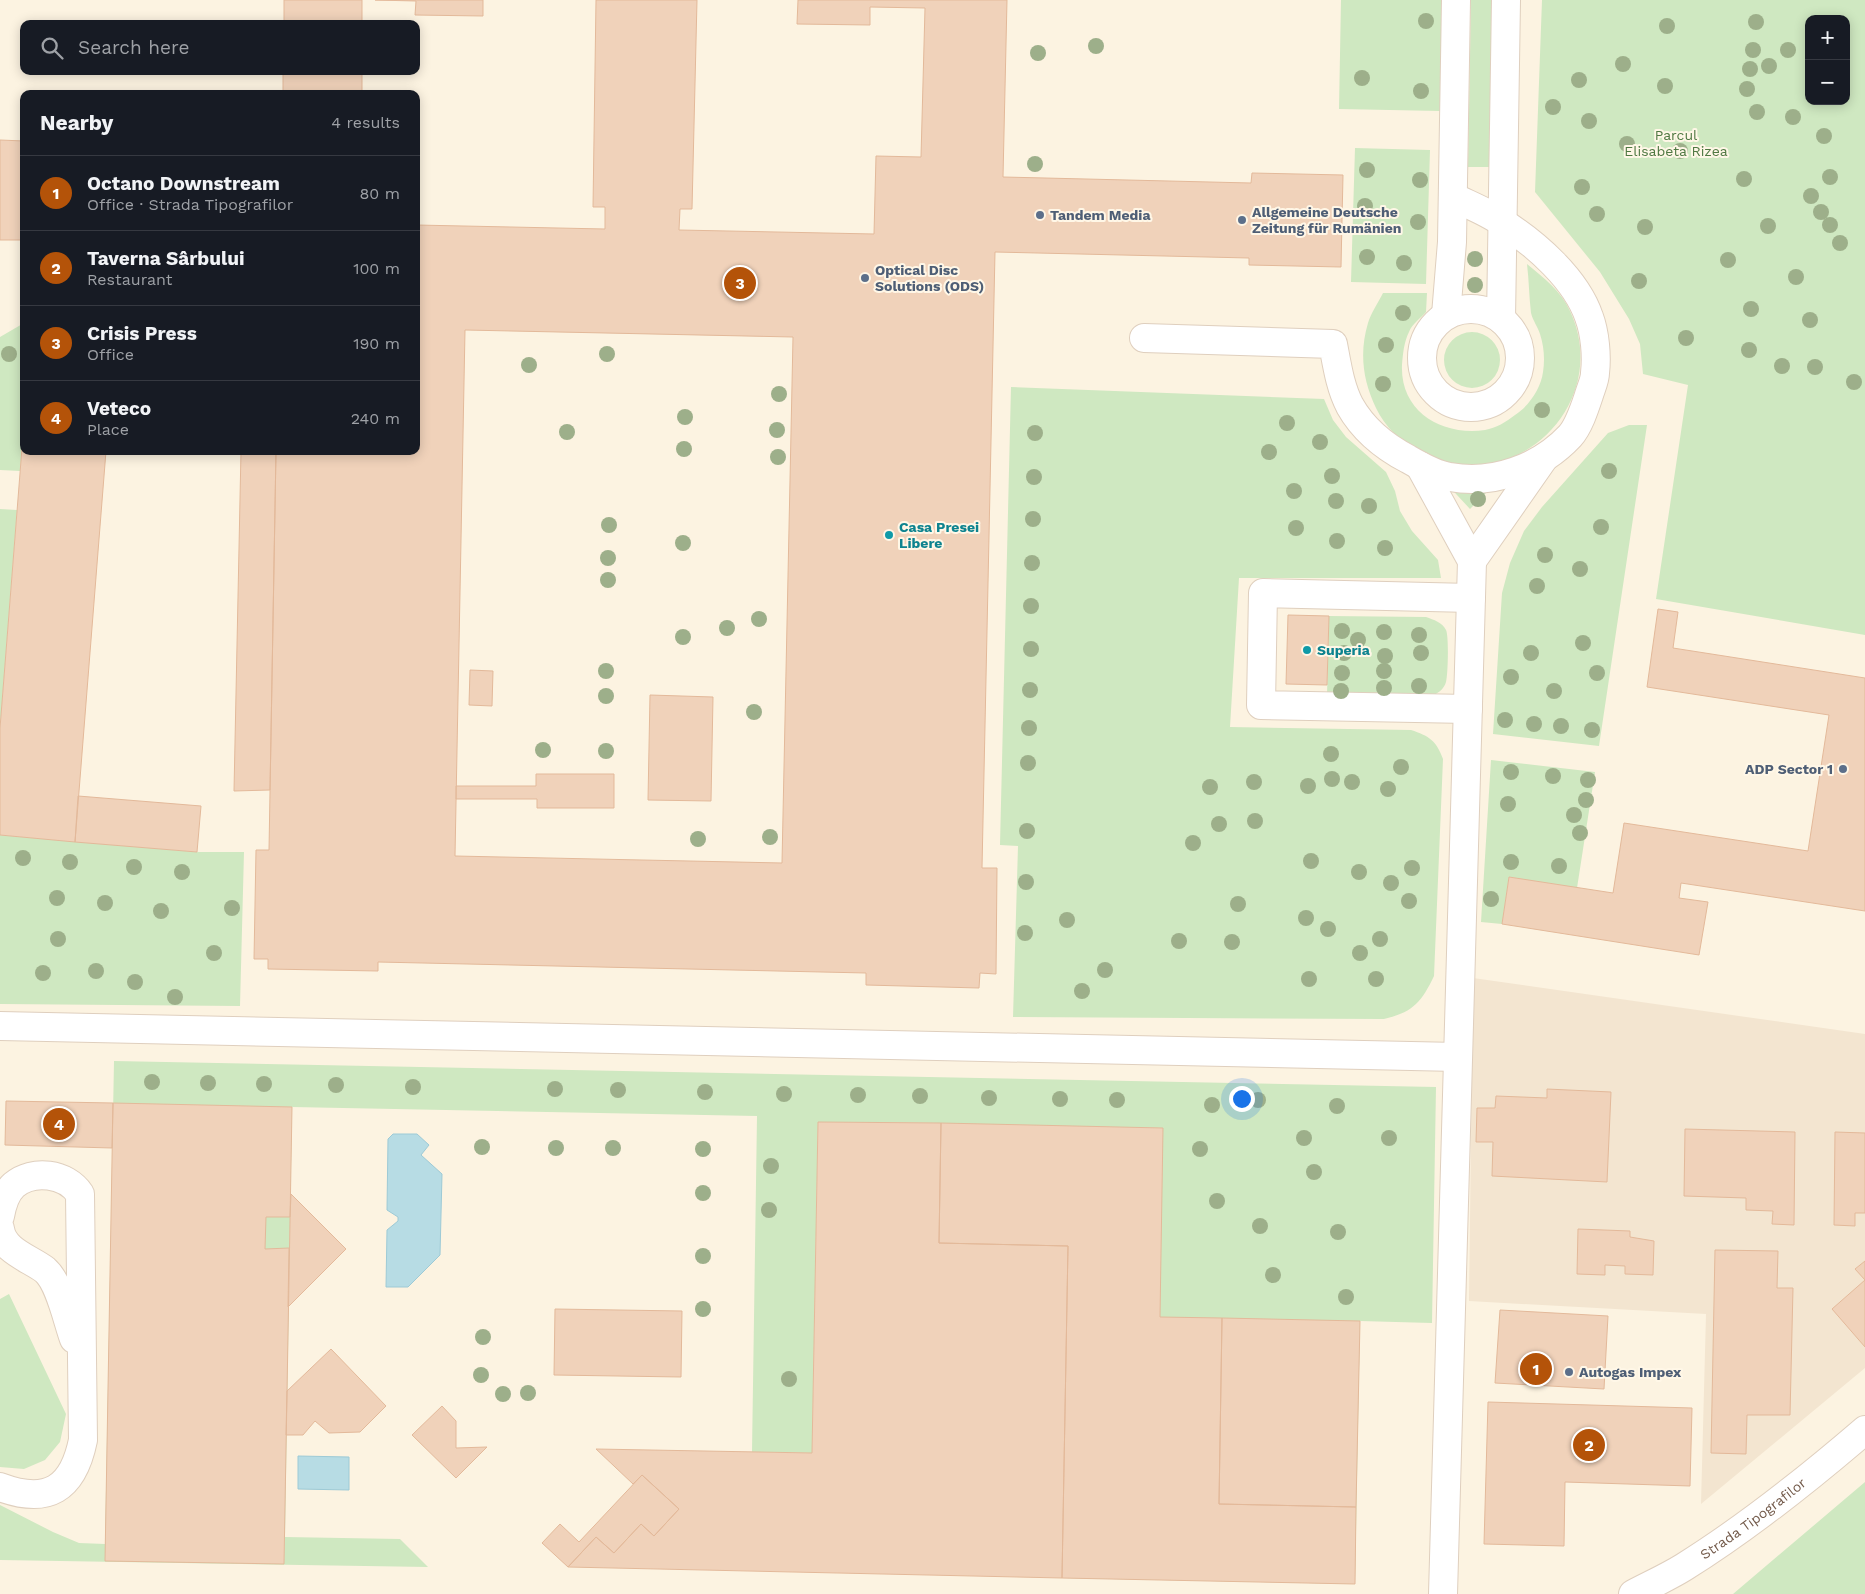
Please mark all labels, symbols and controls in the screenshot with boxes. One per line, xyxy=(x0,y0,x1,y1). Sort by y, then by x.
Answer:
map controls xyxy=(1805,15,1850,105)
button: + xyxy=(1805,15,1850,60)
search box xyxy=(20,20,420,75)
icon: search xyxy=(38,34,66,62)
text: Search here xyxy=(78,36,189,59)
button: − xyxy=(1805,60,1850,105)
text: Nearby xyxy=(40,110,113,135)
text: 4 results xyxy=(331,113,400,132)
park label: Parcul Elisabeta Rizea xyxy=(1624,127,1728,159)
text: Octano Downstream xyxy=(87,172,280,195)
text: 1 xyxy=(53,184,59,203)
text: 80 m xyxy=(359,184,400,203)
text: Office · Strada Tipografilor xyxy=(87,195,293,214)
place label: Allgemeine Deutsche Zeitung für Rumänien xyxy=(1252,204,1401,236)
place label: Tandem Media xyxy=(1050,207,1151,223)
marker: Tandem Media xyxy=(1034,209,1046,221)
marker: Allgemeine Deutsche Zeitung für Rumänien xyxy=(1236,214,1248,226)
text: Taverna Sârbului xyxy=(87,247,245,270)
text: 2 xyxy=(51,259,61,278)
text: 100 m xyxy=(353,259,400,278)
place label: Optical Disc Solutions (ODS) xyxy=(875,262,984,294)
pin: 3 xyxy=(724,264,756,302)
text: Restaurant xyxy=(87,270,173,289)
marker: Optical Disc Solutions (ODS) xyxy=(859,272,871,284)
text: Crisis Press xyxy=(87,322,197,345)
text: 3 xyxy=(51,334,61,353)
text: 190 m xyxy=(353,334,400,353)
text: Office xyxy=(87,345,134,364)
text: Veteco xyxy=(87,397,151,420)
text: 4 xyxy=(51,409,61,428)
text: 240 m xyxy=(351,409,400,428)
text: Place xyxy=(87,420,129,439)
place label: Casa Presei Libere xyxy=(899,519,979,551)
marker: Casa Presei Libere xyxy=(883,529,895,541)
place label: Superia xyxy=(1317,642,1371,658)
marker: Superia xyxy=(1301,644,1313,656)
place label: ADP Sector 1 xyxy=(1745,761,1833,777)
marker: ADP Sector 1 xyxy=(1837,763,1849,775)
your location xyxy=(1229,1086,1255,1112)
pin: 4 xyxy=(43,1105,75,1143)
pin: 1 xyxy=(1520,1350,1552,1388)
place label: Autogas Impex xyxy=(1579,1364,1682,1380)
marker: Autogas Impex xyxy=(1563,1366,1575,1378)
pin: 2 xyxy=(1573,1426,1605,1464)
street label: Strada Tipografilor xyxy=(1697,1474,1809,1562)

